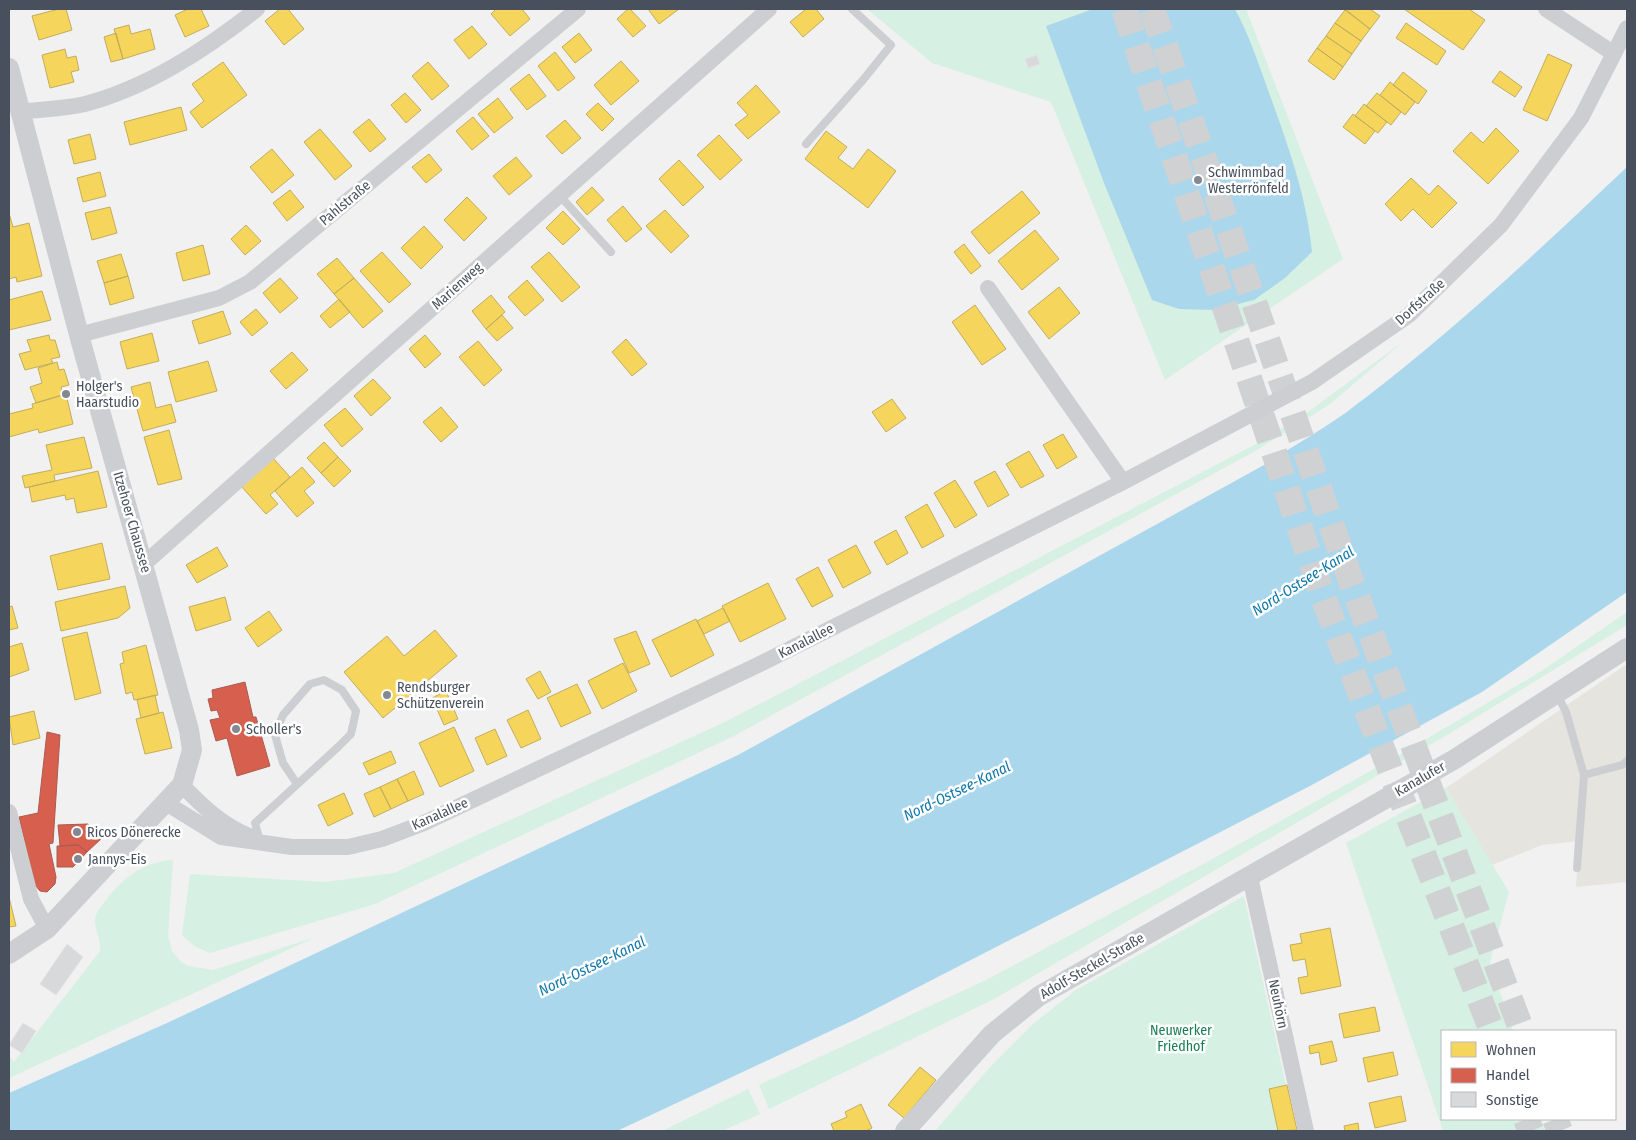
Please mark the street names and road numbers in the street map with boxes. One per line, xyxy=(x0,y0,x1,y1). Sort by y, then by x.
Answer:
street label: Pahlstraße xyxy=(316,177,374,229)
street label: Marienweg xyxy=(428,259,486,313)
street label: Dorfstraße xyxy=(1392,275,1448,329)
street label: Itzehoer Chaussee xyxy=(109,469,155,575)
street label: Kanalallee xyxy=(776,620,837,662)
street label: Kanalufer xyxy=(1392,758,1448,800)
street label: Kanalallee xyxy=(409,794,471,834)
street label: Adolf-Steckel-Straße xyxy=(1037,929,1147,1003)
street label: Neuhörn xyxy=(1265,978,1291,1030)

